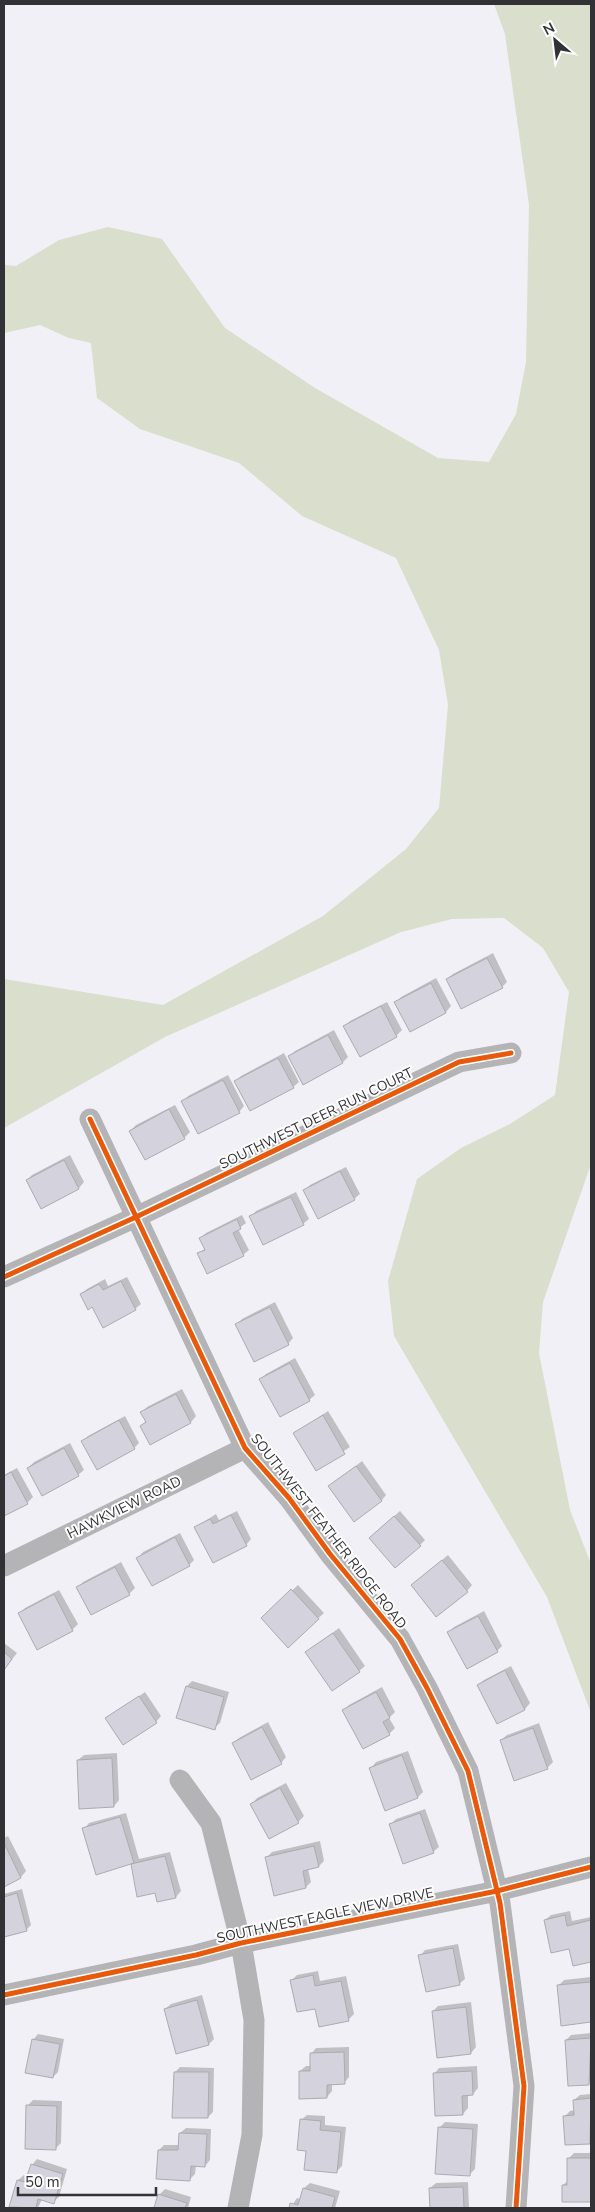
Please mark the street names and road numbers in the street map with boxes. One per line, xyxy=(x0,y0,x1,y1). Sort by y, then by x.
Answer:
street label: SOUTHWEST DEER RUN COURT xyxy=(216,1063,417,1174)
street label: SOUTHWEST FEATHER RIDGE ROAD xyxy=(246,1430,411,1633)
street label: HAWKVIEW ROAD xyxy=(64,1472,184,1543)
street label: SOUTHWEST EAGLE VIEW DRIVE xyxy=(215,1883,435,1948)

